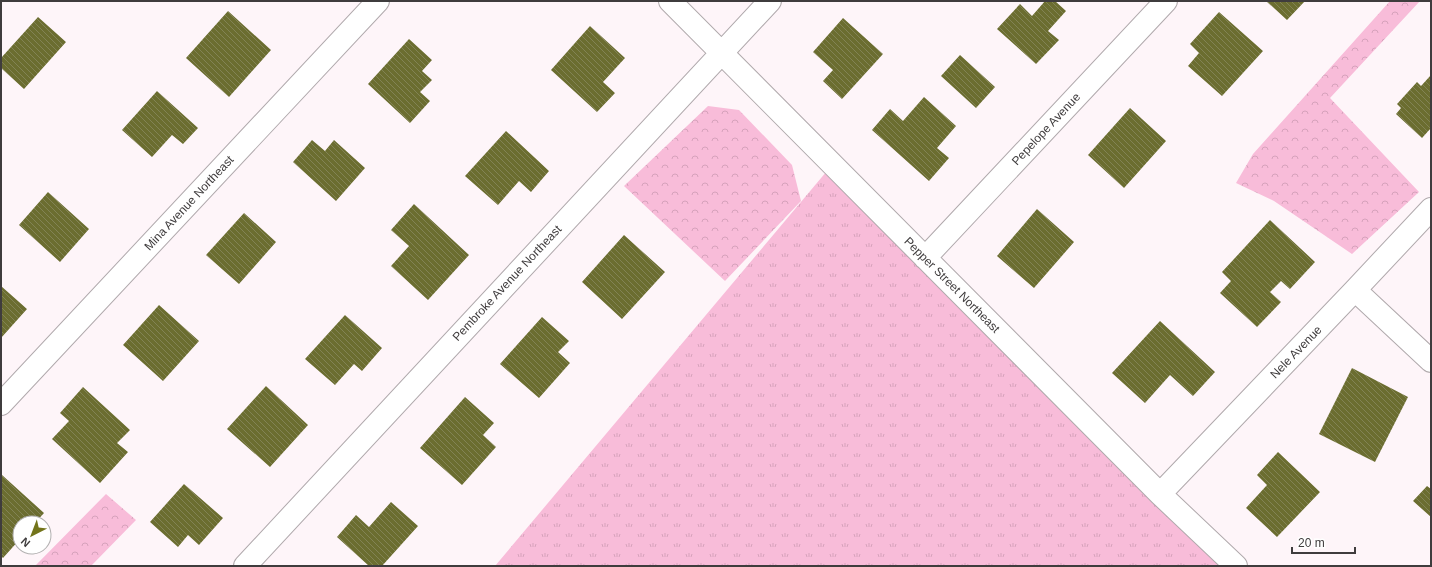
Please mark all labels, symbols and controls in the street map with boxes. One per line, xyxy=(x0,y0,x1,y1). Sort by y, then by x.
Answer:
street label: Pepelope Avenue xyxy=(1009,90,1083,168)
street label: Mina Avenue Northeast xyxy=(141,152,237,253)
street label: Pembroke Avenue Northeast xyxy=(450,222,565,344)
street label: Pepper Street Northeast xyxy=(901,234,1003,336)
street label: Nele Avenue xyxy=(1267,323,1325,381)
north arrow xyxy=(12,515,52,555)
scale bar xyxy=(1292,529,1355,555)
text: N xyxy=(18,535,32,550)
text: 20 m xyxy=(1298,536,1325,550)

